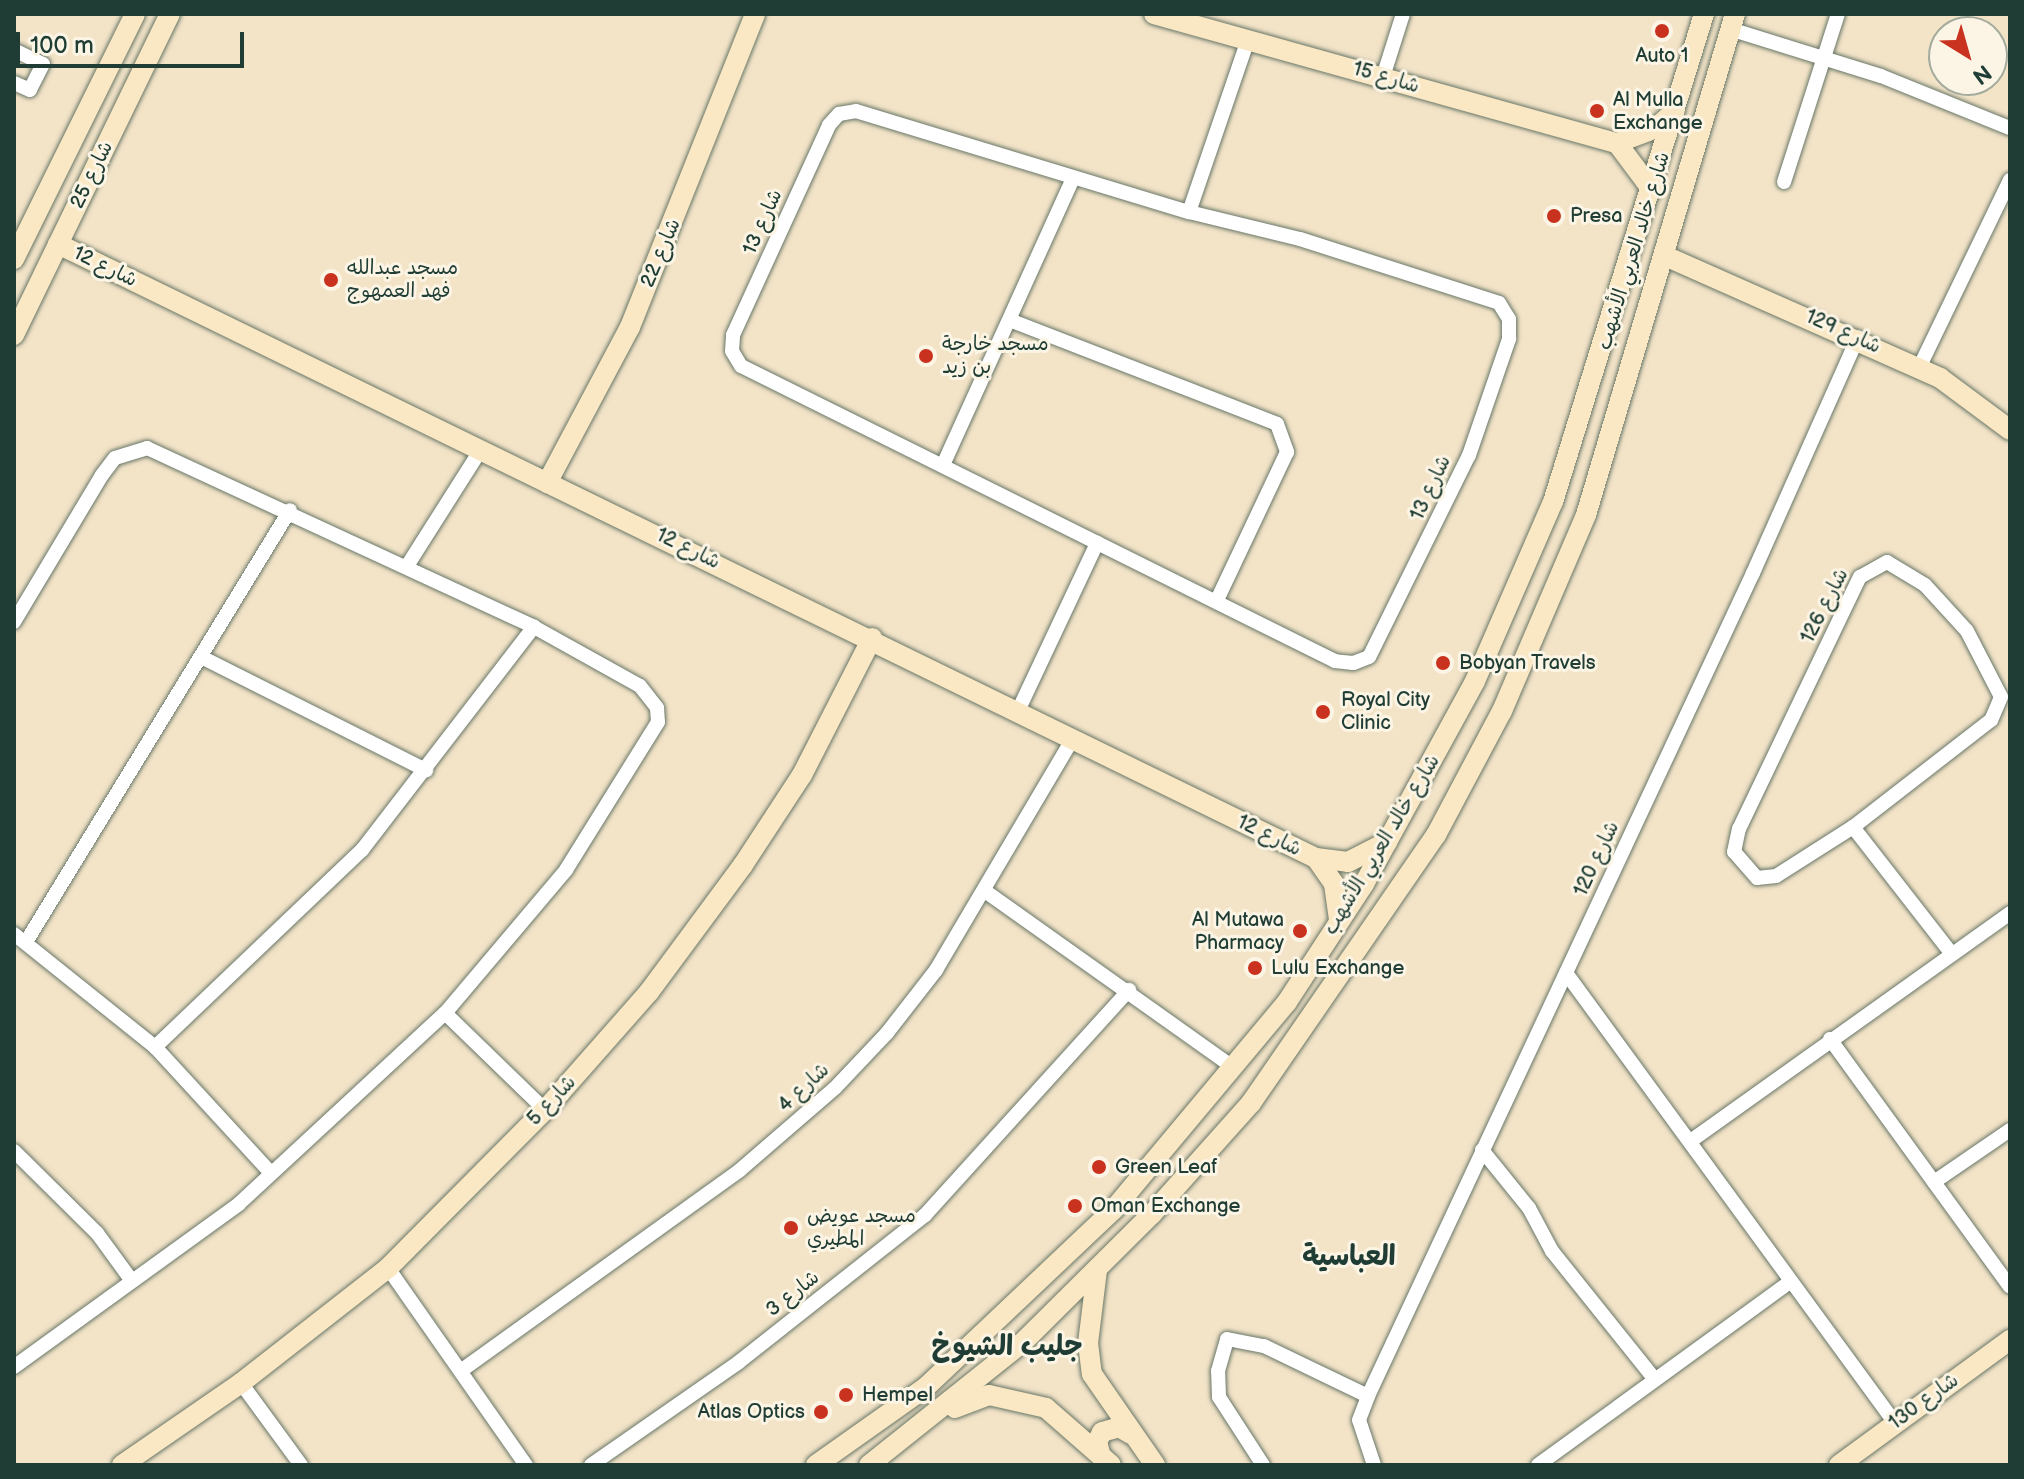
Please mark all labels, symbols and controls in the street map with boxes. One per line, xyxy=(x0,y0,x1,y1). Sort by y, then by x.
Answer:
scale bar xyxy=(20,16,248,66)
north arrow xyxy=(1928,16,2008,96)
marker: Auto 1 xyxy=(1653,22,1671,40)
text: 100 m xyxy=(30,31,94,60)
place label: Auto 1 xyxy=(1635,44,1689,68)
street label: شارع 15 xyxy=(1350,57,1422,99)
text: N xyxy=(1967,58,1996,90)
place label: Al Mulla Exchange xyxy=(1613,88,1703,135)
marker: Al Mulla Exchange xyxy=(1588,102,1606,120)
street label: شارع 25 xyxy=(65,137,119,213)
street label: شارع خالد العربي الأشهب xyxy=(1592,149,1676,353)
street label: شارع 13 xyxy=(738,186,788,258)
place label: Presa xyxy=(1570,204,1622,228)
marker: Presa xyxy=(1545,207,1563,225)
street label: شارع 22 xyxy=(636,215,686,291)
street label: شارع 12 xyxy=(69,241,141,293)
place label: مسجد عبدالله فهد العمهوج xyxy=(347,256,458,303)
marker: مسجد عبدالله فهد العمهوج xyxy=(322,271,340,289)
street label: شارع 129 xyxy=(1802,305,1884,359)
place label: مسجد خارجة بن زيد xyxy=(942,332,1049,379)
marker: مسجد خارجة بن زيد xyxy=(917,347,935,365)
street label: 13 شارع xyxy=(1406,452,1456,524)
street label: شارع 12 xyxy=(652,523,724,575)
street label: شارع 126 xyxy=(1796,565,1854,647)
place label: Bobyan Travels xyxy=(1459,651,1596,675)
marker: Bobyan Travels xyxy=(1434,654,1452,672)
place label: Royal City Clinic xyxy=(1341,688,1430,735)
marker: Royal City Clinic xyxy=(1312,701,1334,723)
street label: شارع خالد العربي الأشهب xyxy=(1319,751,1445,939)
street label: شارع 12 xyxy=(1233,810,1305,862)
street label: شارع 120 xyxy=(1569,818,1625,900)
place label: Al Mutawa Pharmacy xyxy=(1192,908,1284,955)
marker: Al Mutawa Pharmacy xyxy=(1291,922,1309,940)
place label: Lulu Exchange xyxy=(1271,956,1404,980)
marker: Lulu Exchange xyxy=(1246,959,1264,977)
street label: شارع 4 xyxy=(774,1058,834,1118)
street label: شارع 5 xyxy=(523,1071,581,1131)
place label: Green Leaf xyxy=(1115,1155,1217,1179)
marker: Green Leaf xyxy=(1090,1158,1108,1176)
place label: Oman Exchange xyxy=(1091,1194,1240,1218)
marker: Oman Exchange xyxy=(1066,1197,1084,1215)
place label: مسجد عويض المطيري xyxy=(807,1204,916,1251)
marker: مسجد عويض المطيري xyxy=(782,1219,800,1237)
district label: العباسية xyxy=(1302,1240,1396,1274)
street label: شارع 3 xyxy=(762,1266,824,1322)
district label: جليب الشيوخ xyxy=(931,1330,1083,1364)
street label: شارع 130 xyxy=(1884,1369,1964,1435)
place label: Hempel xyxy=(862,1383,933,1407)
marker: Hempel xyxy=(837,1386,855,1404)
place label: Atlas Optics xyxy=(698,1400,805,1424)
marker: Atlas Optics xyxy=(812,1403,830,1421)

